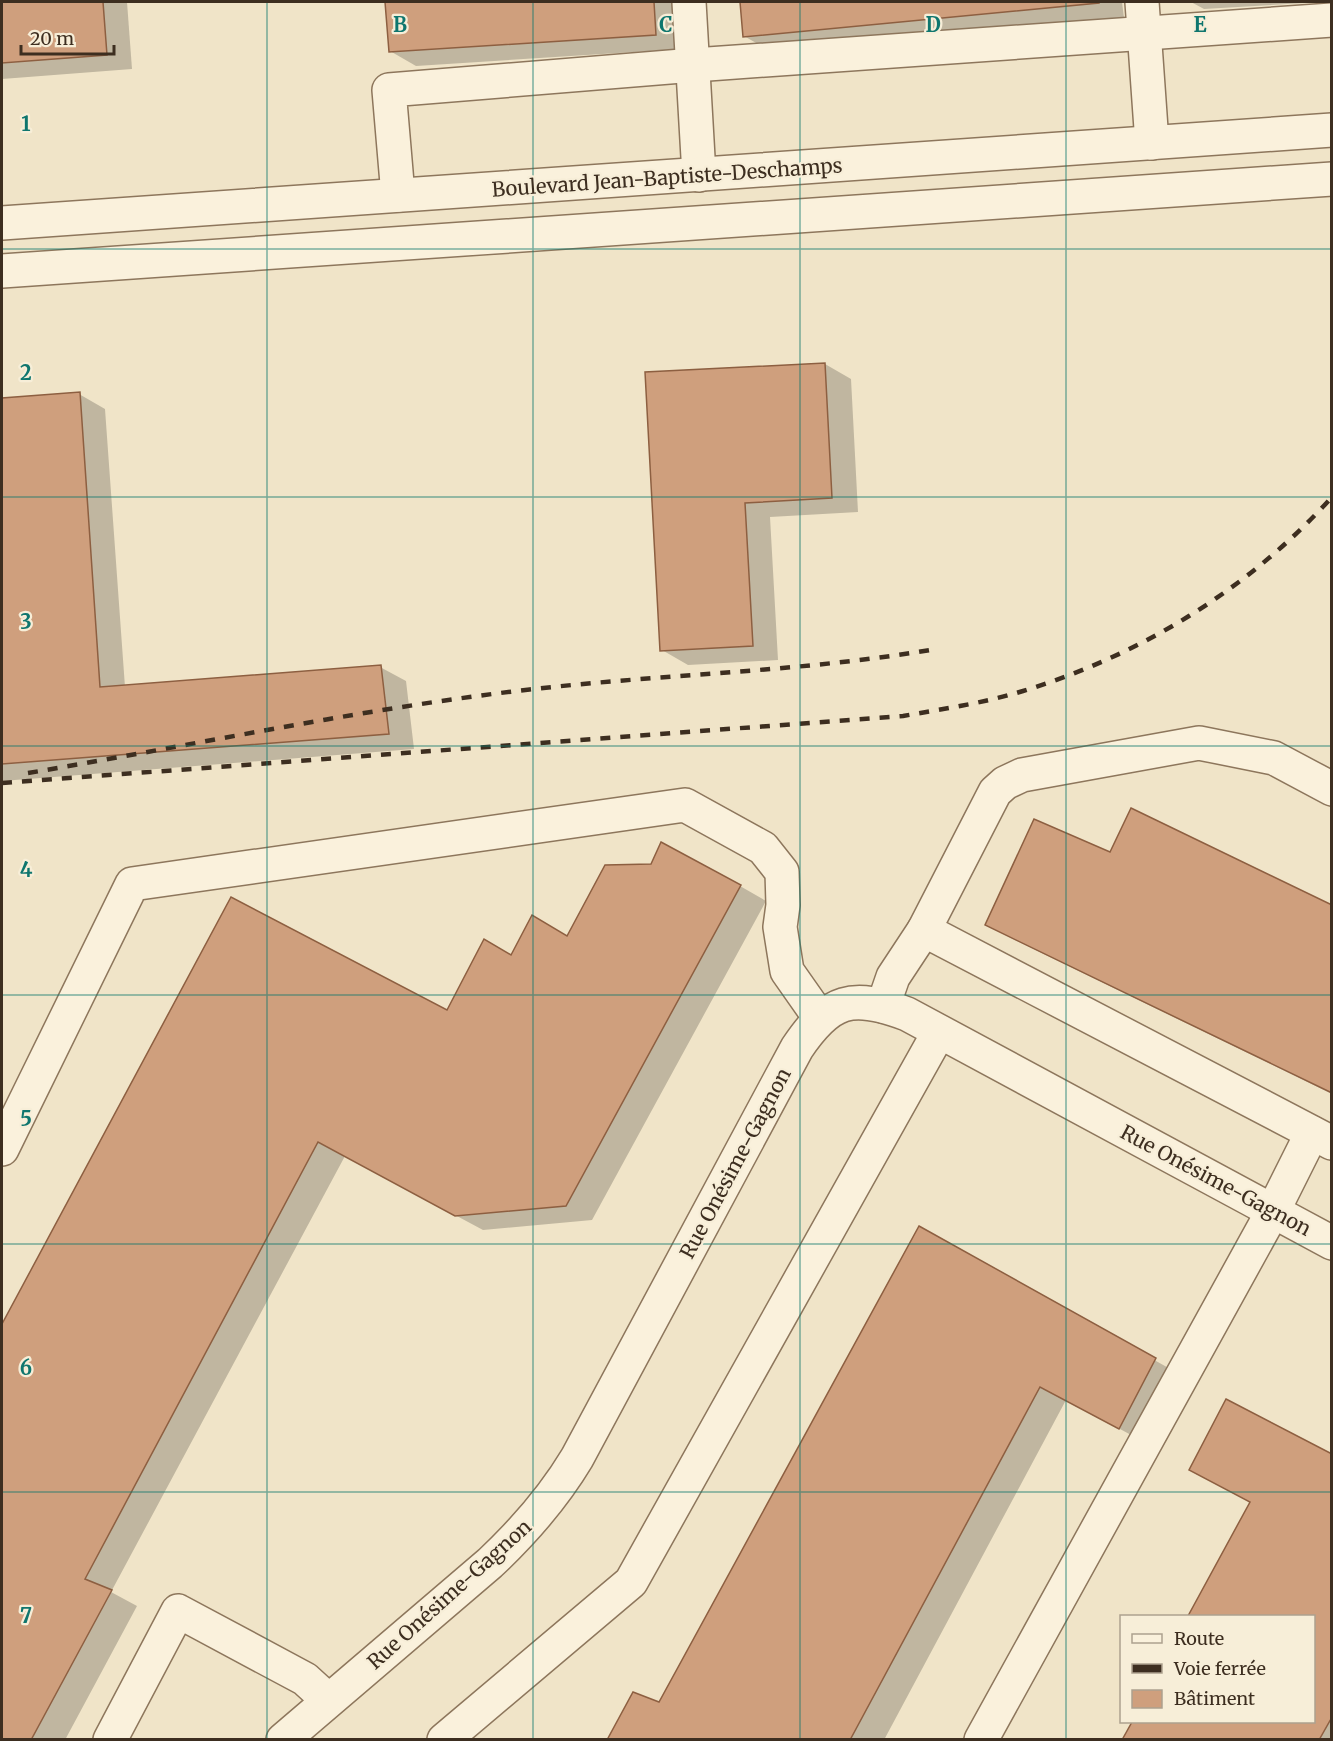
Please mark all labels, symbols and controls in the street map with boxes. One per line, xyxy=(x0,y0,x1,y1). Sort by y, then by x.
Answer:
text: B xyxy=(393,12,407,37)
text: C xyxy=(659,12,673,37)
text: D xyxy=(925,12,941,37)
text: E xyxy=(1193,12,1207,37)
scale bar xyxy=(21,18,114,56)
text: 20 m xyxy=(30,27,74,50)
text: 1 xyxy=(21,111,31,136)
street label: Boulevard Jean-Baptiste-Deschamps xyxy=(491,152,843,202)
text: 2 xyxy=(20,360,32,385)
text: 3 xyxy=(20,609,32,634)
text: 4 xyxy=(20,857,33,882)
street label: Rue Onésime-Gagnon xyxy=(674,1063,796,1263)
text: 5 xyxy=(20,1106,32,1131)
street label: Rue Onésime-Gagnon xyxy=(1116,1119,1316,1241)
text: 6 xyxy=(20,1355,32,1380)
street label: Rue Onésime-Gagnon xyxy=(362,1514,536,1674)
text: 7 xyxy=(20,1603,32,1628)
legend xyxy=(1120,1615,1315,1723)
text: Route xyxy=(1174,1627,1224,1650)
text: Voie ferrée xyxy=(1173,1657,1266,1680)
text: Bâtiment xyxy=(1174,1687,1255,1710)

